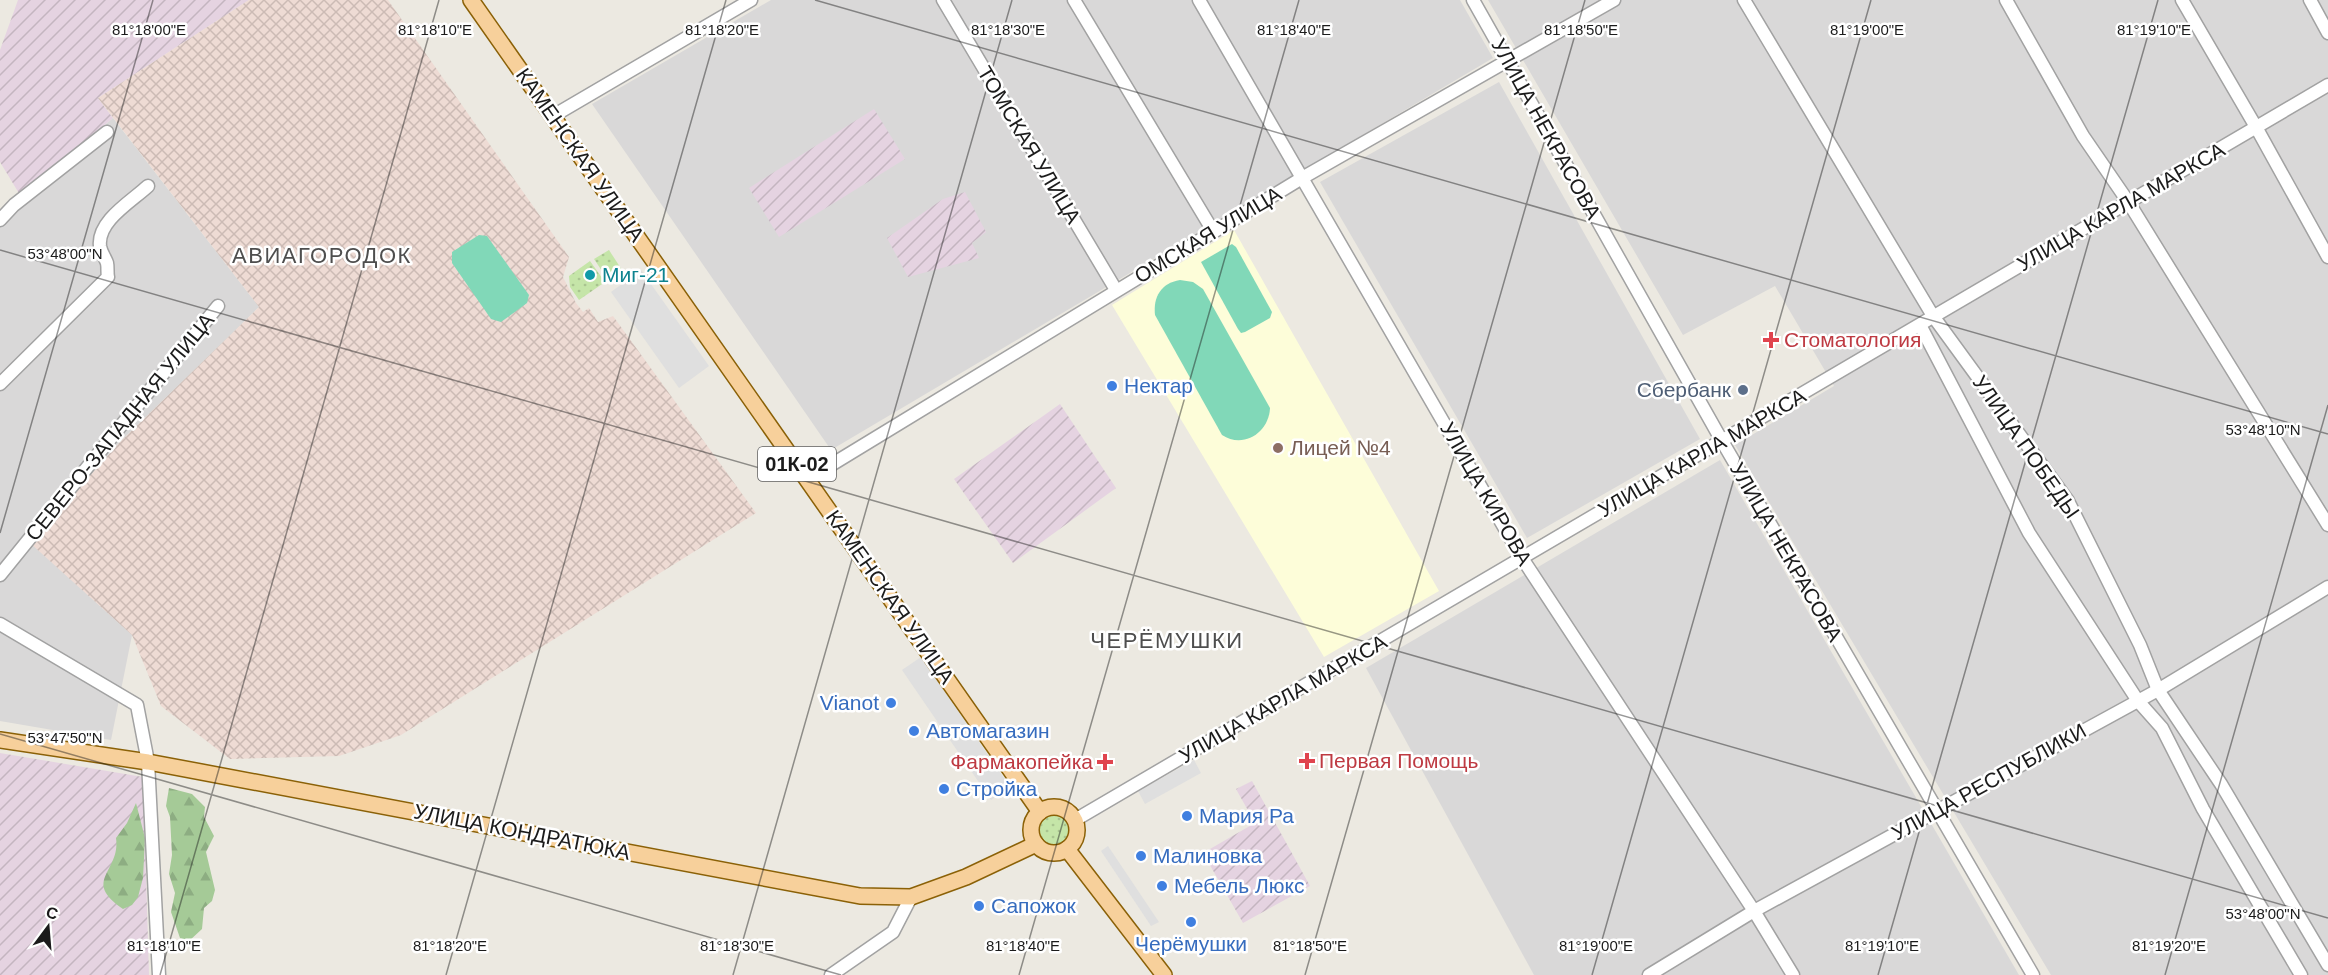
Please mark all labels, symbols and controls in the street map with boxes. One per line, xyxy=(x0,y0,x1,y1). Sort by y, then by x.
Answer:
text: 81°18'00"E xyxy=(112,21,186,38)
text: 81°18'10"E xyxy=(398,21,472,38)
text: 81°18'20"E xyxy=(685,21,759,38)
text: 81°18'30"E xyxy=(971,21,1045,38)
text: 81°18'40"E xyxy=(1257,21,1331,38)
text: 81°18'50"E xyxy=(1544,21,1618,38)
text: 81°19'00"E xyxy=(1830,21,1904,38)
text: 81°19'10"E xyxy=(2117,21,2191,38)
street label: УЛИЦА НЕКРАСОВА xyxy=(1487,34,1606,223)
street label: ТОМСКАЯ УЛИЦА xyxy=(973,62,1085,227)
street label: КАМЕНСКАЯ УЛИЦА xyxy=(512,64,649,246)
street label: УЛИЦА КАРЛА МАРКСА xyxy=(2013,138,2229,275)
street label: ОМСКАЯ УЛИЦА xyxy=(1130,182,1285,288)
district label: АВИАГОРОДОК xyxy=(232,243,412,268)
text: 53°48'00"N xyxy=(27,245,103,262)
place label: Миг-21 xyxy=(602,263,669,286)
marker: Миг-21 xyxy=(583,268,597,282)
street label: СЕВЕРО-ЗАПАДНАЯ УЛИЦА xyxy=(21,308,218,545)
place label: Стоматология xyxy=(1784,328,1921,351)
marker: Стоматология xyxy=(1762,331,1780,349)
street label: УЛИЦА ПОБЕДЫ xyxy=(1969,371,2084,523)
place label: Нектар xyxy=(1124,374,1193,397)
place label: Сбербанк xyxy=(1637,378,1732,401)
marker: Нектар xyxy=(1105,379,1119,393)
marker: Сбербанк xyxy=(1736,383,1750,397)
street label: УЛИЦА КАРЛА МАРКСА xyxy=(1594,384,1810,521)
street label: УЛИЦА КИРОВА xyxy=(1436,418,1537,569)
text: 53°48'10"N xyxy=(2225,421,2301,438)
place label: Лицей №4 xyxy=(1290,436,1391,459)
marker: Лицей №4 xyxy=(1271,441,1285,455)
road number: 01К-02 xyxy=(758,447,836,481)
street label: УЛИЦА НЕКРАСОВА xyxy=(1726,458,1847,645)
street label: КАМЕНСКАЯ УЛИЦА xyxy=(822,506,959,688)
district label: ЧЕРЁМУШКИ xyxy=(1090,628,1244,653)
street label: УЛИЦА КАРЛА МАРКСА xyxy=(1175,630,1391,767)
place label: Vianot xyxy=(820,691,879,714)
marker: Vianot xyxy=(884,696,898,710)
place label: Автомагазин xyxy=(926,719,1049,742)
street label: УЛИЦА РЕСПУБЛИКИ xyxy=(1888,719,2090,845)
marker: Автомагазин xyxy=(907,724,921,738)
text: 53°47'50"N xyxy=(27,729,103,746)
place label: Первая Помощь xyxy=(1319,749,1478,772)
place label: Фармакопейка xyxy=(950,750,1093,773)
marker: Первая Помощь xyxy=(1300,754,1314,768)
marker: Фармакопейка xyxy=(1098,755,1112,769)
place label: Стройка xyxy=(956,777,1038,800)
marker: Стройка xyxy=(937,782,951,796)
street label: УЛИЦА КОНДРАТЮКА xyxy=(412,799,632,864)
place label: Мария Ра xyxy=(1199,804,1294,827)
marker: Мария Ра xyxy=(1180,809,1194,823)
place label: Малиновка xyxy=(1153,844,1262,867)
marker: Малиновка xyxy=(1134,849,1148,863)
place label: Мебель Люкс xyxy=(1174,874,1304,897)
marker: Мебель Люкс xyxy=(1155,879,1169,893)
place label: Сапожок xyxy=(991,894,1077,917)
north arrow xyxy=(18,897,78,957)
marker: Сапожок xyxy=(972,899,986,913)
text: С xyxy=(44,903,60,923)
text: 53°48'00"N xyxy=(2225,905,2301,922)
marker: Черёмушки xyxy=(1184,915,1198,929)
place label: Черёмушки xyxy=(1135,932,1247,955)
text: 81°18'10"E xyxy=(127,937,201,954)
text: 81°18'20"E xyxy=(413,937,487,954)
text: 81°18'30"E xyxy=(700,937,774,954)
text: 81°18'40"E xyxy=(986,937,1060,954)
text: 81°18'50"E xyxy=(1273,937,1347,954)
text: 81°19'00"E xyxy=(1559,937,1633,954)
text: 81°19'10"E xyxy=(1845,937,1919,954)
text: 81°19'20"E xyxy=(2132,937,2206,954)

